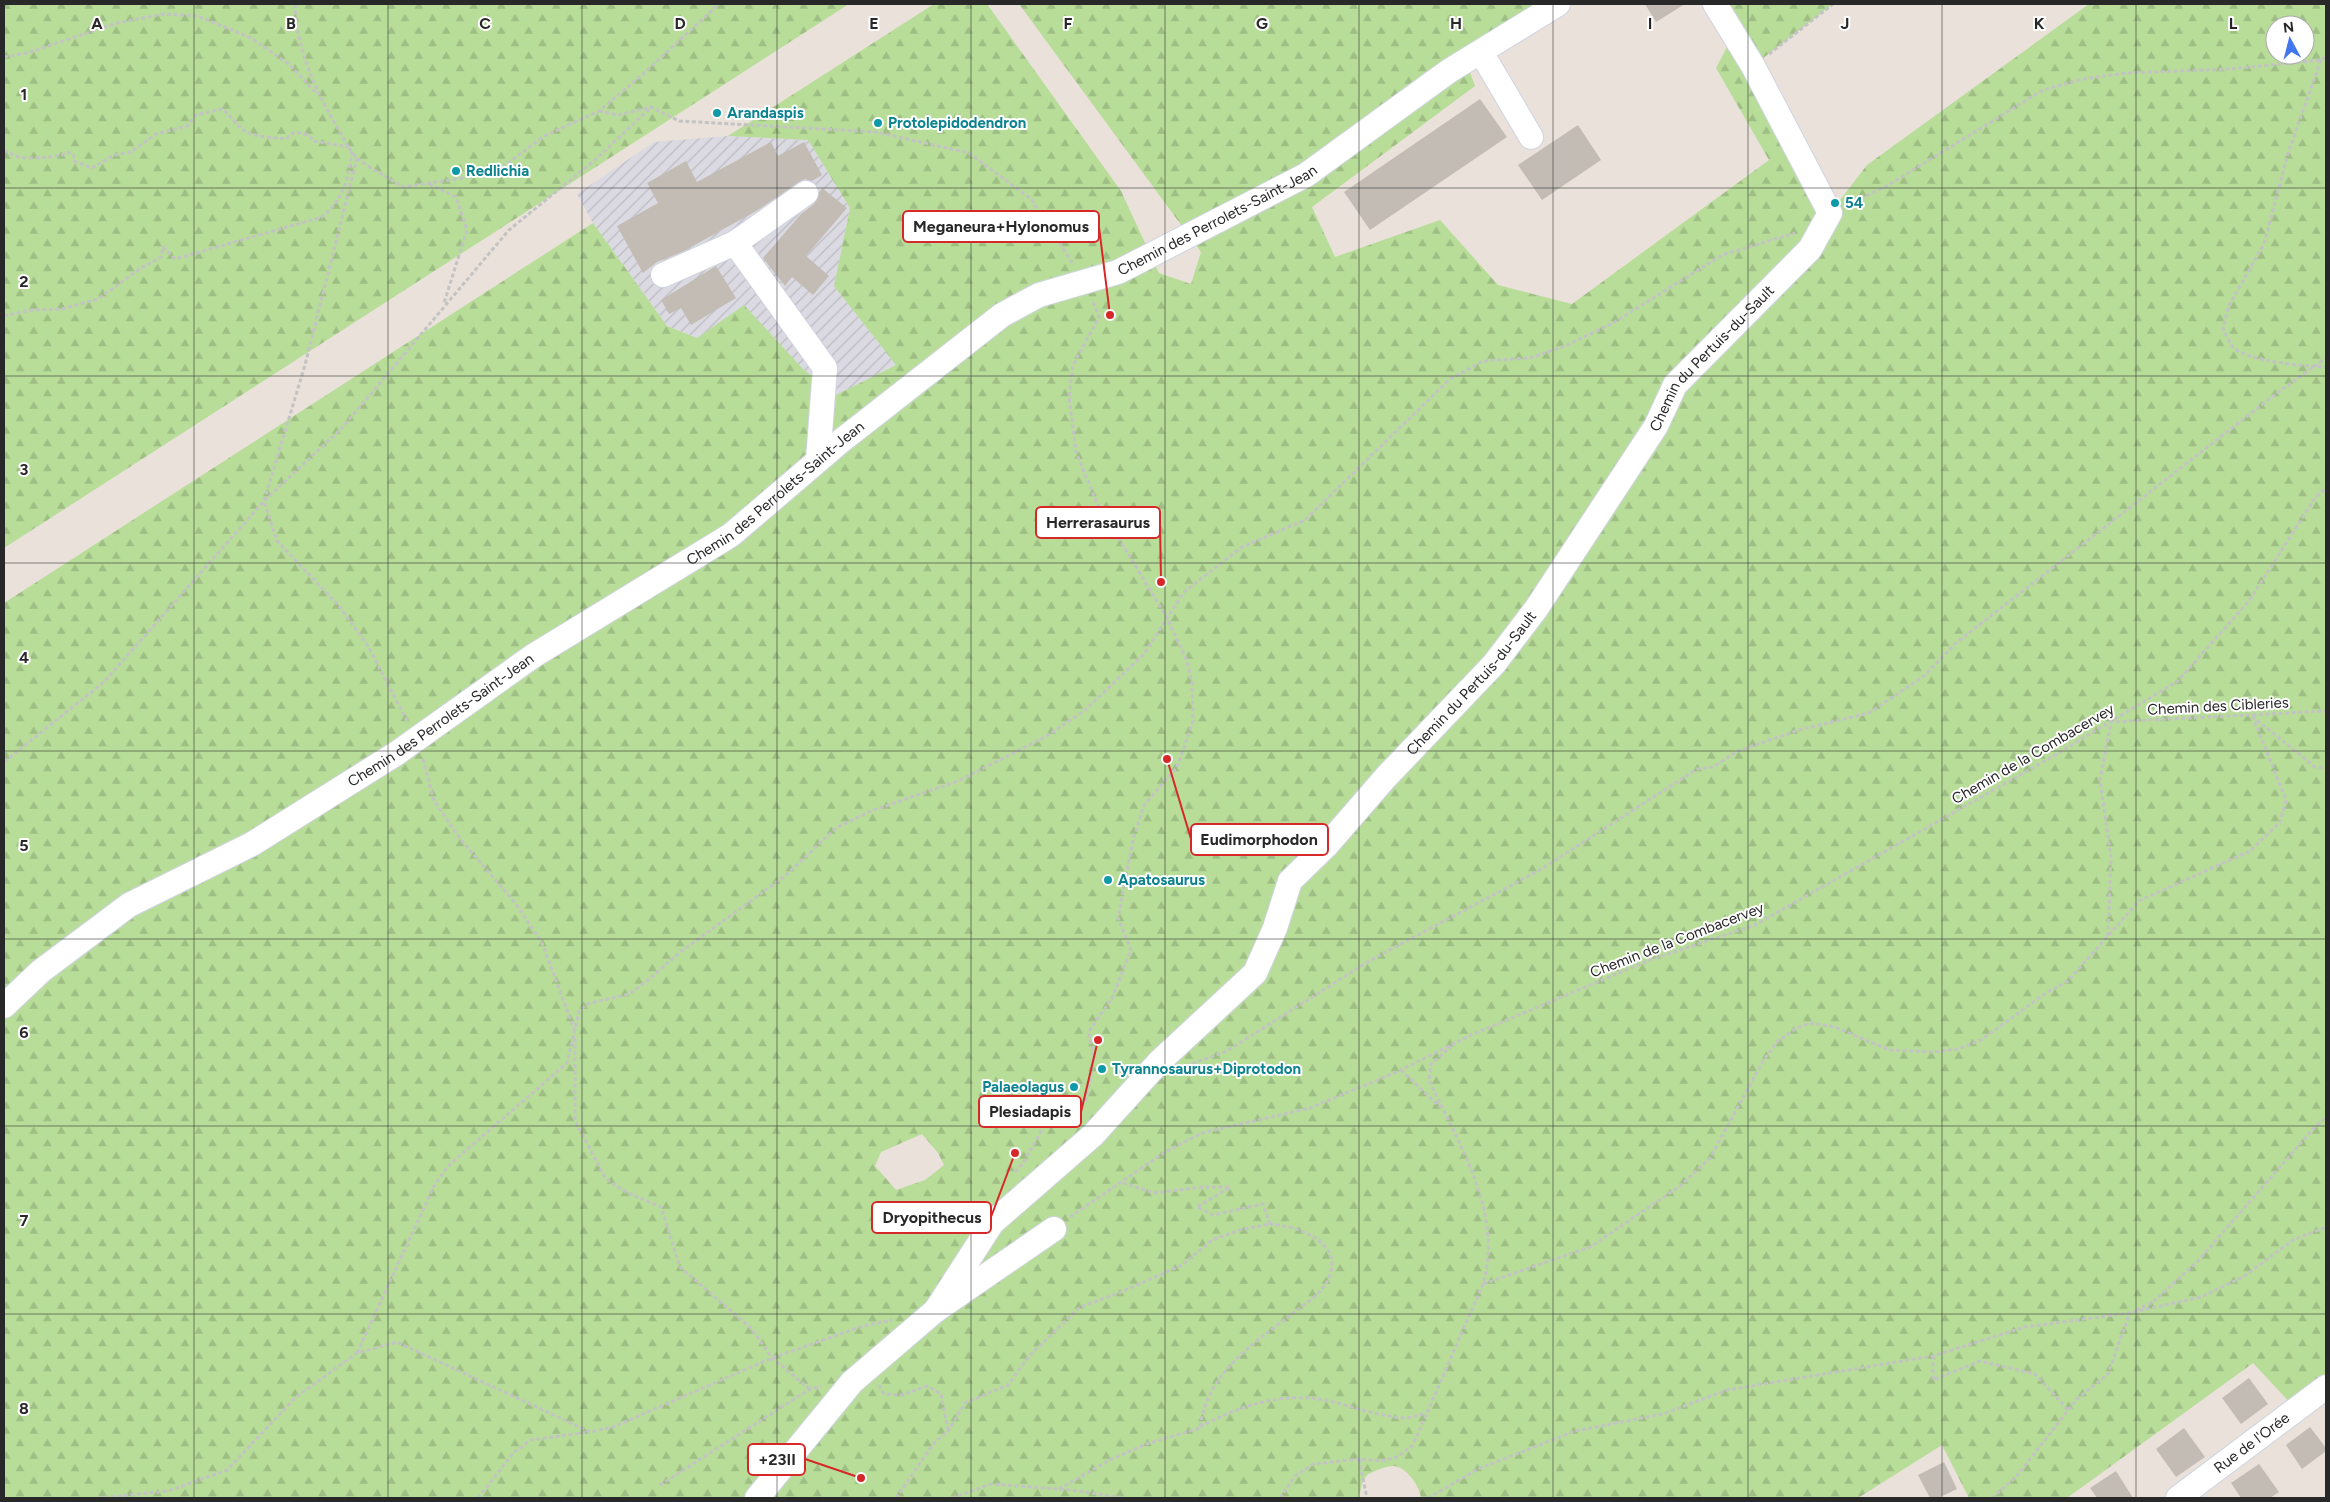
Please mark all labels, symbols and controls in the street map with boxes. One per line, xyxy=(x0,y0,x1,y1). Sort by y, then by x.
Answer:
text: A xyxy=(91,14,103,33)
text: B xyxy=(286,14,296,33)
text: C xyxy=(479,14,491,33)
text: D xyxy=(674,14,686,33)
text: E xyxy=(869,14,879,33)
text: F xyxy=(1064,14,1073,33)
text: G xyxy=(1256,14,1268,33)
text: H xyxy=(1450,14,1462,33)
text: I xyxy=(1648,14,1652,33)
text: J xyxy=(1841,14,1849,33)
text: K xyxy=(2034,14,2045,33)
text: L xyxy=(2229,14,2238,33)
north arrow xyxy=(2265,15,2315,65)
text: N xyxy=(2282,18,2295,37)
text: 1 xyxy=(21,85,27,104)
place label: Arandaspis xyxy=(727,104,804,122)
marker: Arandaspis xyxy=(711,107,723,119)
place label: Protolepidodendron xyxy=(888,114,1026,132)
marker: Protolepidodendron xyxy=(872,117,884,129)
street label: Chemin des Perrolets-Saint-Jean xyxy=(1115,161,1321,280)
place label: Redlichia xyxy=(466,162,529,180)
marker: Redlichia xyxy=(450,165,462,177)
place label: 54 xyxy=(1845,194,1864,212)
marker: 54 xyxy=(1829,197,1841,209)
callout: Meganeura+Hylonomus xyxy=(903,211,1099,242)
text: Meganeura+Hylonomus xyxy=(913,217,1089,236)
text: 2 xyxy=(19,272,29,291)
street label: Chemin du Pertuis-du-Sault xyxy=(1646,281,1778,434)
street label: Chemin des Perrolets-Saint-Jean xyxy=(683,417,868,569)
text: 3 xyxy=(20,460,29,479)
callout: Herrerasaurus xyxy=(1036,507,1160,538)
text: Herrerasaurus xyxy=(1046,513,1151,532)
street label: Chemin du Pertuis-du-Sault xyxy=(1403,607,1540,759)
text: 4 xyxy=(19,648,29,667)
street label: Chemin des Perrolets-Saint-Jean xyxy=(344,649,537,791)
street label: Chemin des Cibleries xyxy=(2147,693,2289,719)
street label: Chemin de la Combacervey xyxy=(1949,700,2118,808)
callout: Eudimorphodon xyxy=(1191,824,1328,855)
text: Eudimorphodon xyxy=(1200,830,1318,849)
text: 5 xyxy=(19,836,29,855)
place label: Apatosaurus xyxy=(1118,871,1205,889)
marker: Apatosaurus xyxy=(1102,874,1114,886)
street label: Chemin de la Combacervey xyxy=(1588,898,1767,981)
text: 6 xyxy=(19,1023,29,1042)
place label: Tyrannosaurus+Diprotodon xyxy=(1112,1060,1301,1078)
marker: Tyrannosaurus+Diprotodon xyxy=(1096,1063,1108,1075)
place label: Palaeolagus xyxy=(982,1078,1064,1096)
marker: Palaeolagus xyxy=(1068,1081,1080,1093)
callout: Plesiadapis xyxy=(979,1096,1081,1127)
text: Plesiadapis xyxy=(989,1102,1072,1121)
callout: Dryopithecus xyxy=(872,1202,991,1233)
text: Dryopithecus xyxy=(882,1208,982,1227)
text: 7 xyxy=(20,1211,29,1230)
text: 8 xyxy=(19,1399,29,1418)
street label: Rue de l'Orée xyxy=(2210,1409,2293,1477)
callout: +23II xyxy=(748,1444,805,1475)
text: +23II xyxy=(758,1450,796,1469)

